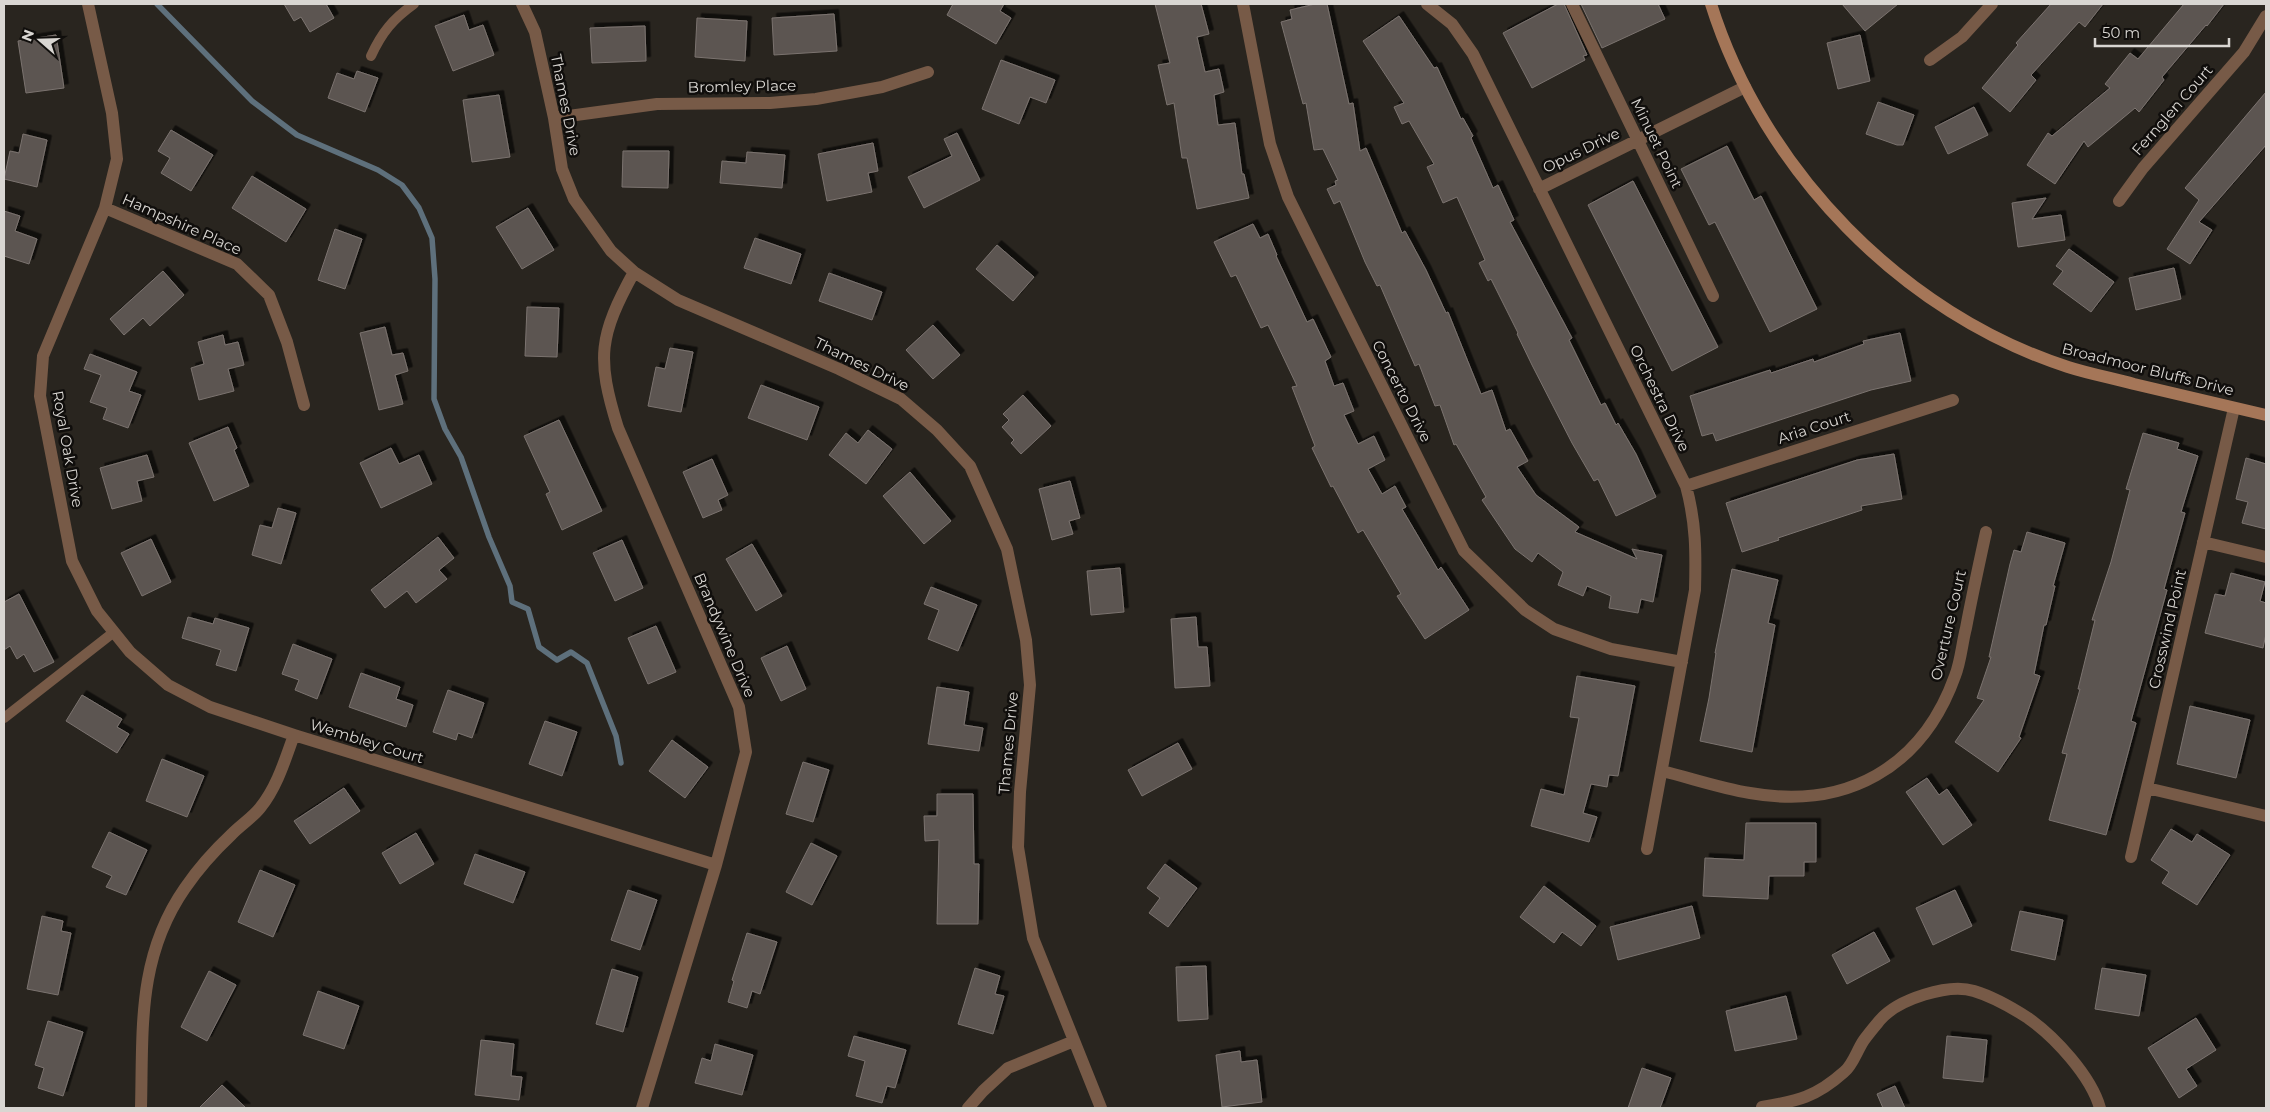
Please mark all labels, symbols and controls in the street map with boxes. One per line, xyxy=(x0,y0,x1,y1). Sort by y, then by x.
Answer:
north arrow xyxy=(15,15,65,65)
scale bar xyxy=(2095,15,2229,47)
text: 50 m xyxy=(2102,23,2140,42)
text: N xyxy=(17,27,38,44)
street label: Thames Drive xyxy=(547,53,585,157)
street label: Fernglen Court xyxy=(2127,61,2217,159)
street label: Bromley Place xyxy=(688,76,796,96)
street label: Minuet Point xyxy=(1627,95,1687,191)
street label: Opus Drive xyxy=(1539,123,1623,177)
street label: Hampshire Place xyxy=(119,189,245,259)
street label: Thames Drive xyxy=(811,333,913,395)
street label: Concerto Drive xyxy=(1368,337,1436,445)
street label: Broadmoor Bluffs Drive xyxy=(2060,338,2236,400)
street label: Orchestra Drive xyxy=(1626,341,1694,455)
street label: Royal Oak Drive xyxy=(48,389,88,509)
street label: Aria Court xyxy=(1775,406,1853,448)
street label: Crosswind Point xyxy=(2144,567,2190,691)
street label: Overture Court xyxy=(1926,568,1970,682)
street label: Brandywine Drive xyxy=(690,570,760,700)
street label: Thames Drive xyxy=(994,691,1022,795)
street label: Wembley Court xyxy=(308,715,426,767)

